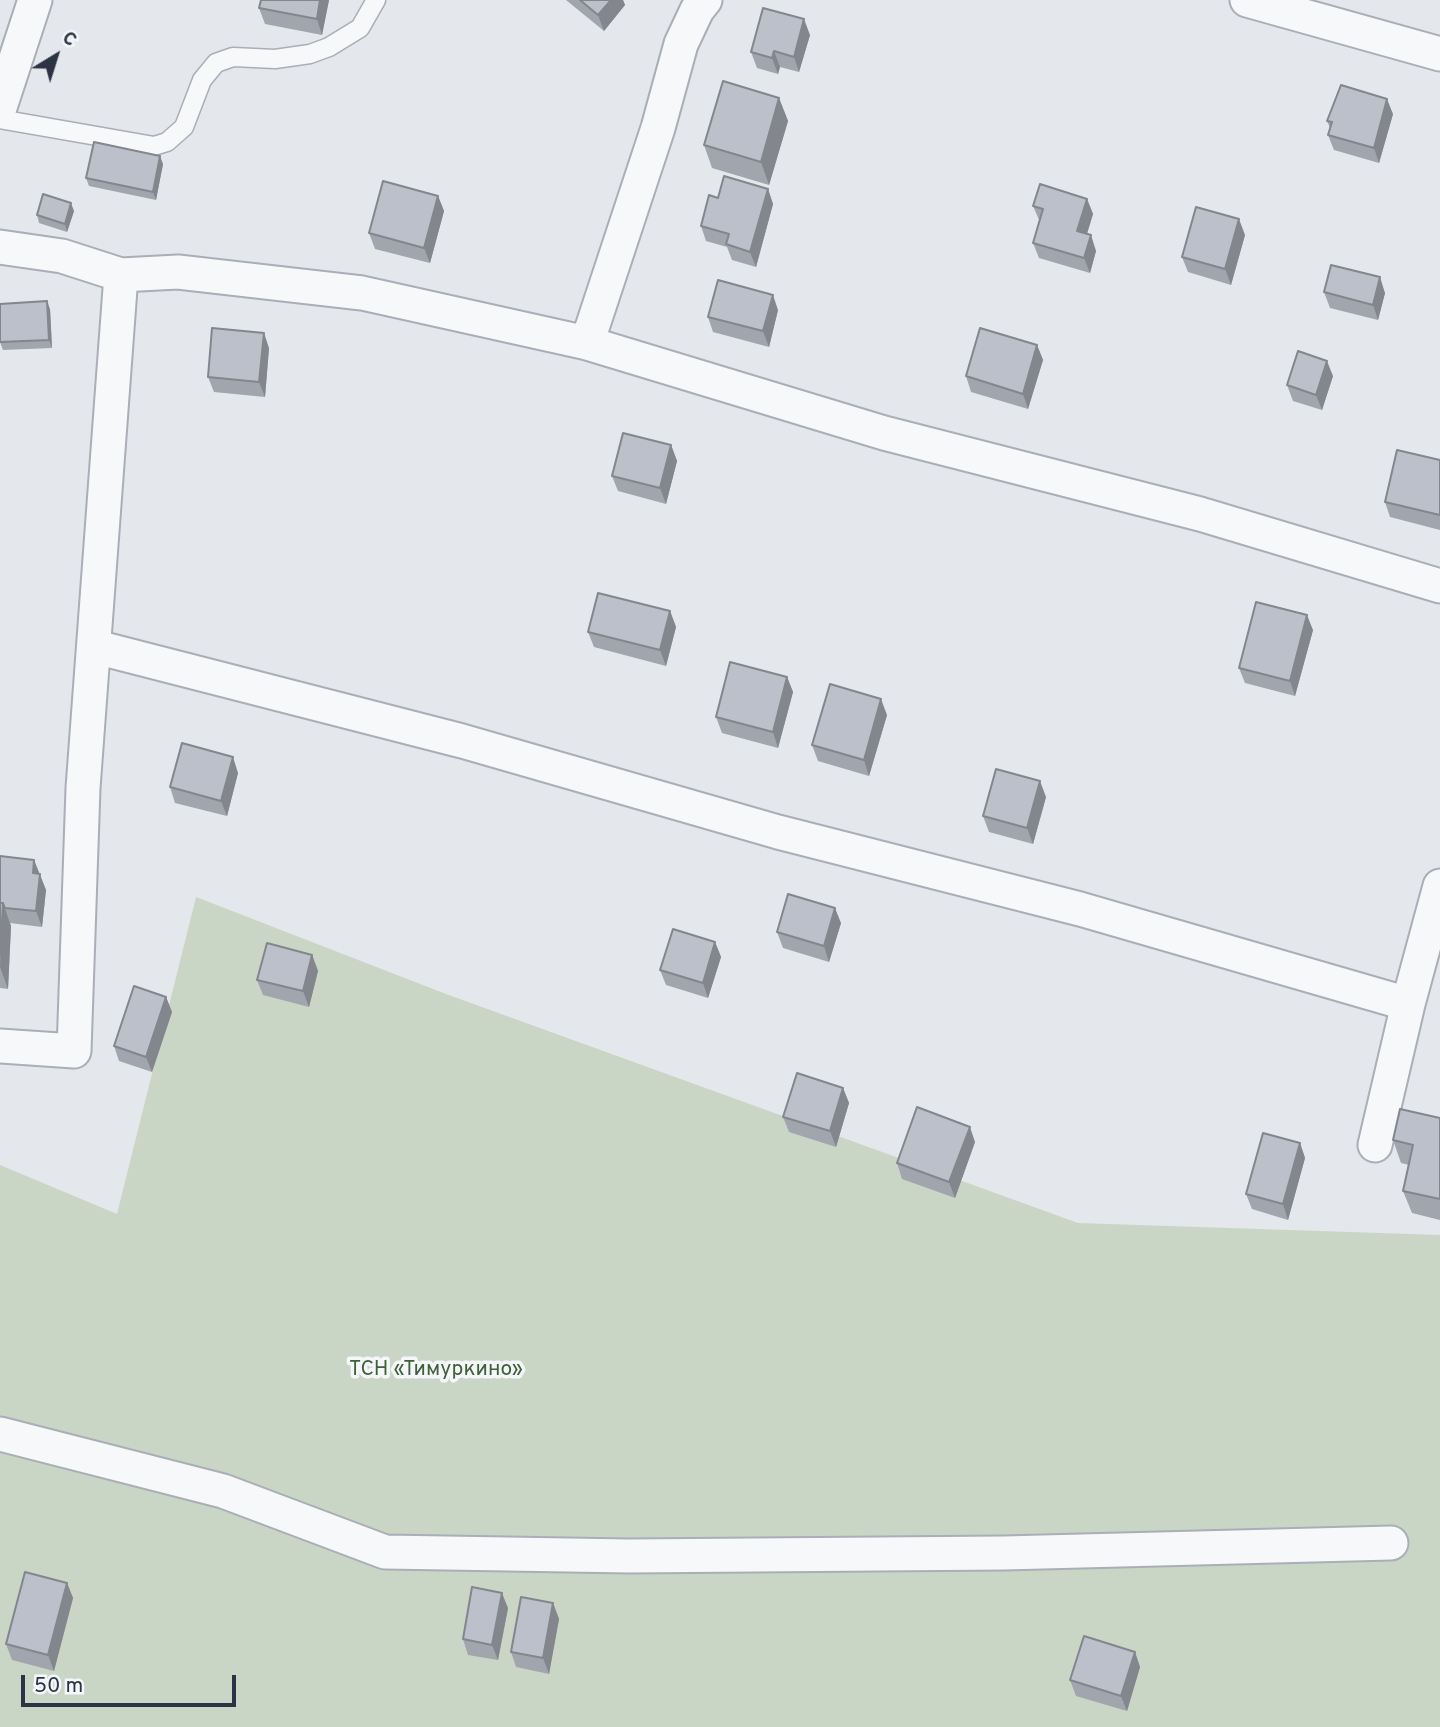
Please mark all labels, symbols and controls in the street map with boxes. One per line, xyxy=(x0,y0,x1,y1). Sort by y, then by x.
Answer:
north arrow xyxy=(21,21,91,91)
text: С xyxy=(57,26,81,53)
park label: ТСН «Тимуркино» xyxy=(349,1358,523,1384)
scale bar xyxy=(24,1660,240,1704)
text: 50 m xyxy=(34,1673,83,1700)

